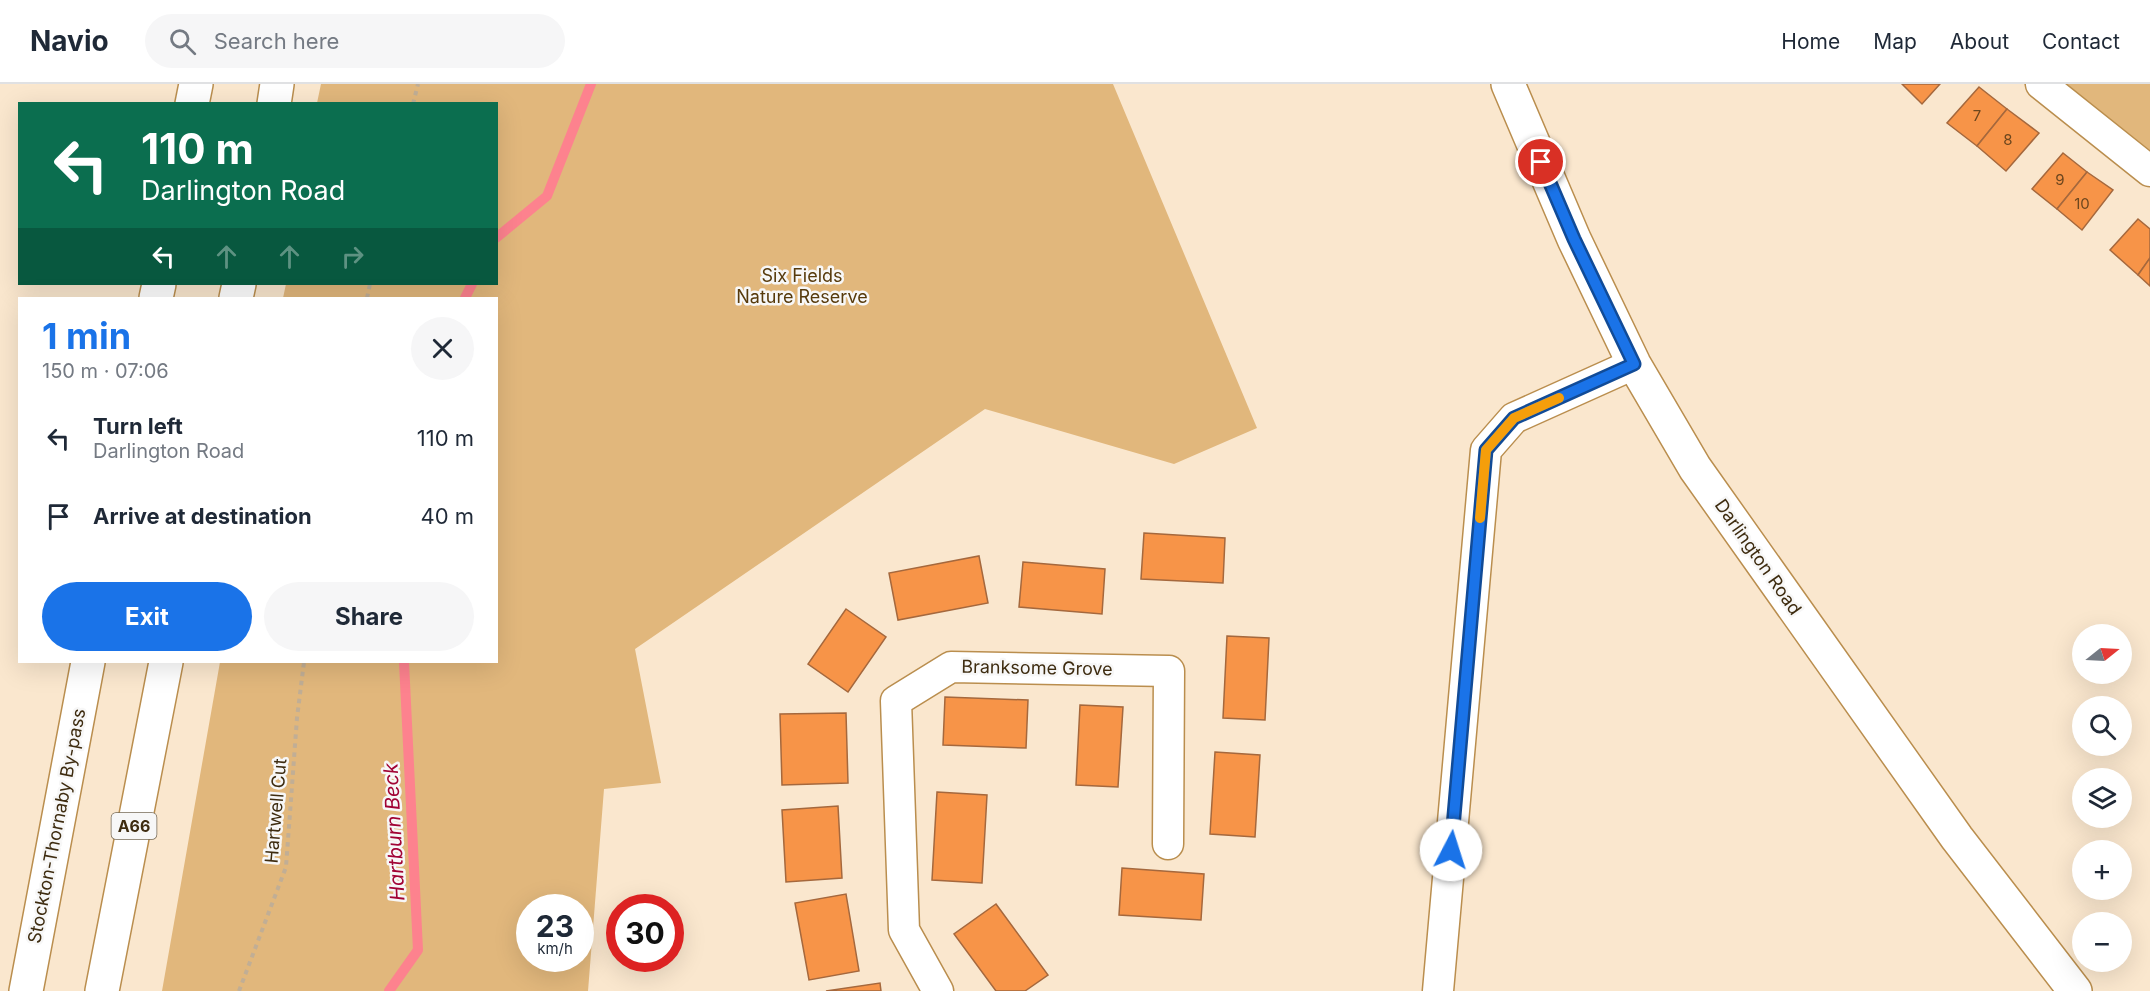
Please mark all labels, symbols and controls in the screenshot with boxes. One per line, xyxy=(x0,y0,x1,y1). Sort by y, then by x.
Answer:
search box xyxy=(145,14,565,68)
text: Navio xyxy=(30,24,109,58)
icon: search xyxy=(166,25,199,58)
text: Search here xyxy=(214,28,339,54)
text: Home xyxy=(1781,29,1840,54)
text: Map xyxy=(1873,29,1917,54)
text: About xyxy=(1950,29,2009,54)
text: Contact xyxy=(2042,29,2120,54)
house number: 7 xyxy=(1973,106,1981,125)
text: 110 m xyxy=(141,123,254,174)
icon: left xyxy=(42,126,120,204)
house number: 8 xyxy=(2003,130,2013,149)
pin xyxy=(1515,136,1566,187)
icon: arrive xyxy=(1524,145,1557,178)
house number: 9 xyxy=(2055,170,2065,189)
text: Darlington Road xyxy=(141,174,345,207)
house number: 10 xyxy=(2074,194,2090,213)
icon: left xyxy=(147,240,180,273)
icon: ahead xyxy=(210,240,243,273)
icon: ahead xyxy=(273,240,306,273)
icon: right xyxy=(336,240,369,273)
park label: Six Fields Nature Reserve xyxy=(736,265,868,307)
text: 1 min xyxy=(42,314,131,358)
button: close xyxy=(411,317,474,380)
text: 150 m · 07:06 xyxy=(42,359,169,383)
text: Turn left xyxy=(93,413,183,439)
icon: left xyxy=(42,422,75,455)
text: 110 m xyxy=(417,425,474,451)
text: Darlington Road xyxy=(93,439,244,463)
street label: Darlington Road xyxy=(1711,495,1806,619)
icon: arrive xyxy=(42,500,75,533)
text: Arrive at destination xyxy=(93,503,312,529)
text: 40 m xyxy=(420,503,474,529)
button: Exit xyxy=(42,582,252,651)
button: Share xyxy=(264,582,474,651)
north arrow xyxy=(2072,624,2132,684)
map controls xyxy=(2072,624,2132,972)
street label: Branksome Grove xyxy=(961,656,1113,679)
button: search xyxy=(2072,696,2132,756)
street label: Stockton-Thornaby By-pass xyxy=(23,707,90,945)
street label: Hartwell Cut xyxy=(260,758,291,864)
water label: Hartburn Beck xyxy=(378,761,410,902)
button: layers xyxy=(2072,768,2132,828)
road number: A66 xyxy=(112,813,156,839)
position arrow xyxy=(1419,818,1483,882)
button: + xyxy=(2072,840,2132,900)
speed limit sign: 30 xyxy=(606,894,684,972)
text: 23 xyxy=(536,908,574,944)
button: − xyxy=(2072,912,2132,972)
text: km/h xyxy=(537,939,573,958)

